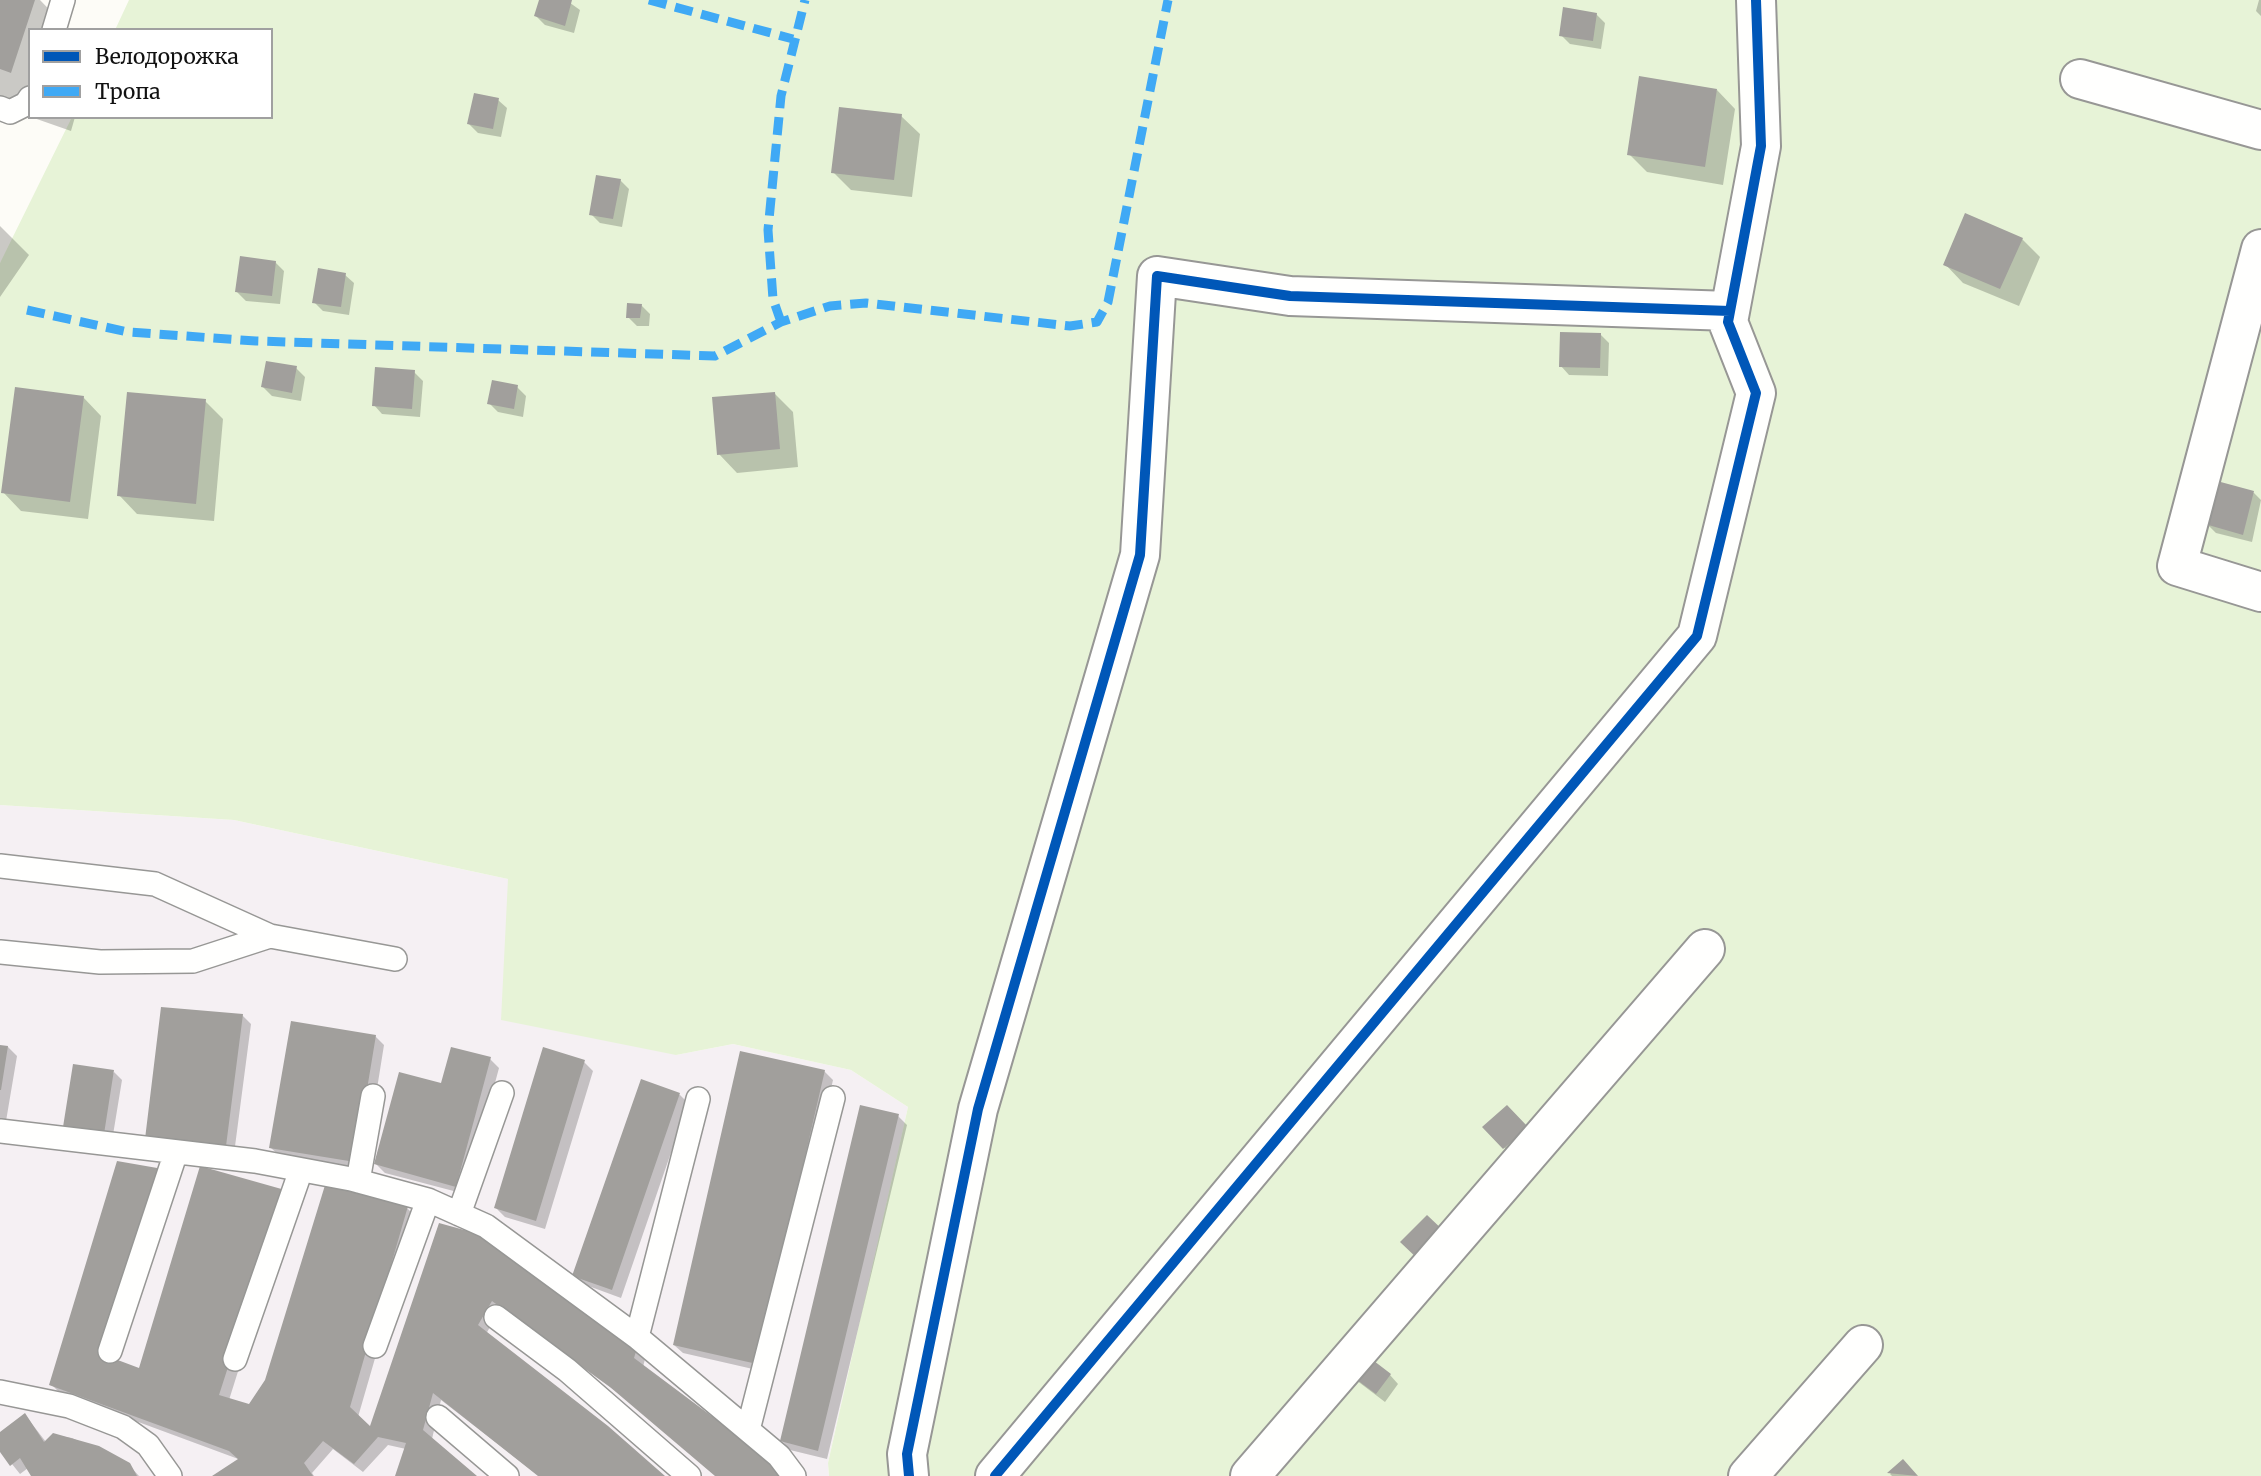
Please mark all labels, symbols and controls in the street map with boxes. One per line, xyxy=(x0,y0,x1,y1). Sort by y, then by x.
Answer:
legend xyxy=(28,28,273,119)
text: Велодорожка xyxy=(95,43,239,70)
text: Тропа xyxy=(95,78,160,105)

